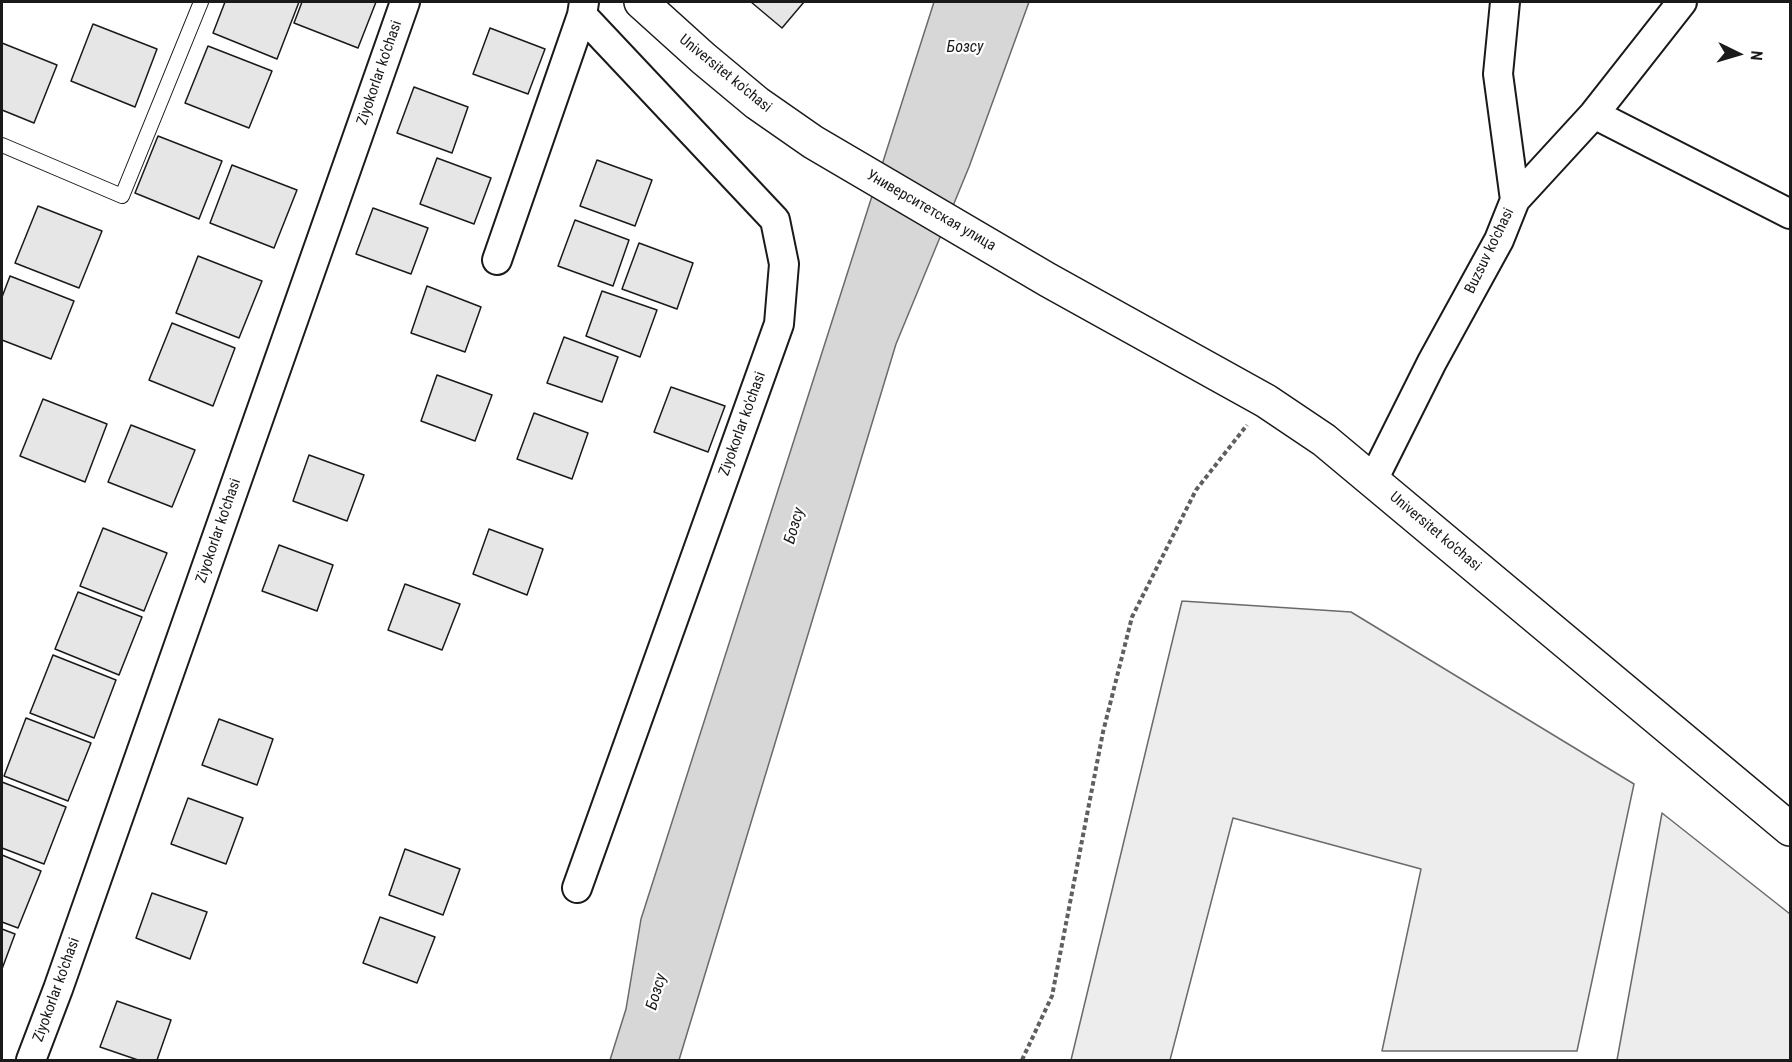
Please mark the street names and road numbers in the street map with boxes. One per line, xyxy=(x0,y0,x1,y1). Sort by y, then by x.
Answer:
street label: Ziyokorlar ko'chasi xyxy=(354,18,406,128)
street label: Universitet ko'chasi xyxy=(675,31,775,117)
street label: Университетская улица xyxy=(863,167,999,255)
street label: Buzsuv ko'chasi xyxy=(1462,205,1518,297)
street label: Ziyokorlar ko'chasi xyxy=(716,369,770,479)
street label: Ziyokorlar ko'chasi xyxy=(193,476,245,586)
street label: Universitet ko'chasi xyxy=(1386,489,1484,575)
street label: Ziyokorlar ko'chasi xyxy=(30,935,84,1045)

